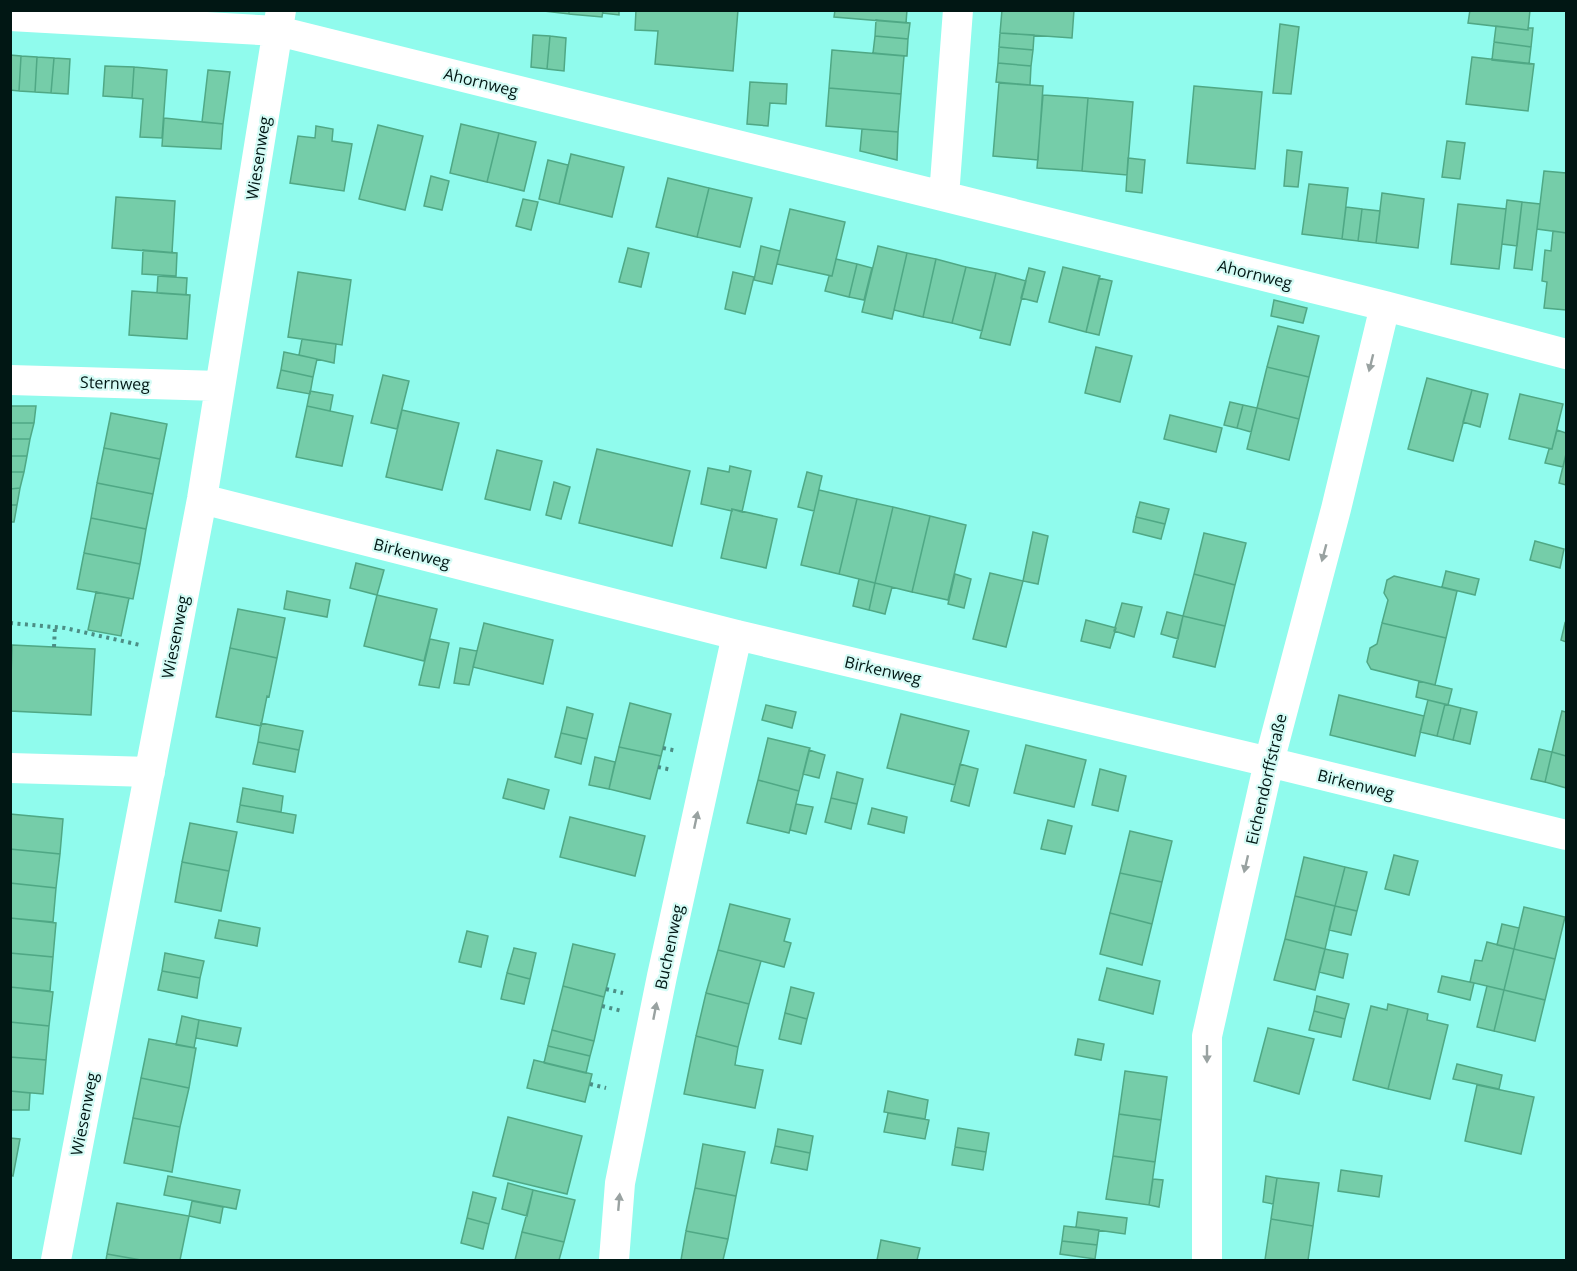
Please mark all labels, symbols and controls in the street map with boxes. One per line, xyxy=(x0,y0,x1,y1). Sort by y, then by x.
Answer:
street label: Ahornweg xyxy=(441,62,521,102)
street label: Wiesenweg xyxy=(241,114,276,201)
street label: Ahornweg xyxy=(1215,254,1295,294)
one-way arrow xyxy=(1365,354,1375,372)
street label: Sternweg xyxy=(80,371,151,395)
street label: Birkenweg xyxy=(371,533,453,573)
one-way arrow xyxy=(1319,543,1329,562)
street label: Wiesenweg xyxy=(156,593,194,680)
street label: Birkenweg xyxy=(842,650,924,690)
street label: Eichendorffstraße xyxy=(1240,711,1292,847)
street label: Birkenweg xyxy=(1315,764,1397,804)
one-way arrow xyxy=(692,811,702,829)
one-way arrow xyxy=(1241,855,1251,873)
street label: Buchenweg xyxy=(649,902,689,992)
one-way arrow xyxy=(651,1002,661,1020)
one-way arrow xyxy=(1202,1045,1212,1064)
street label: Wiesenweg xyxy=(65,1070,103,1157)
one-way arrow xyxy=(614,1193,624,1212)

